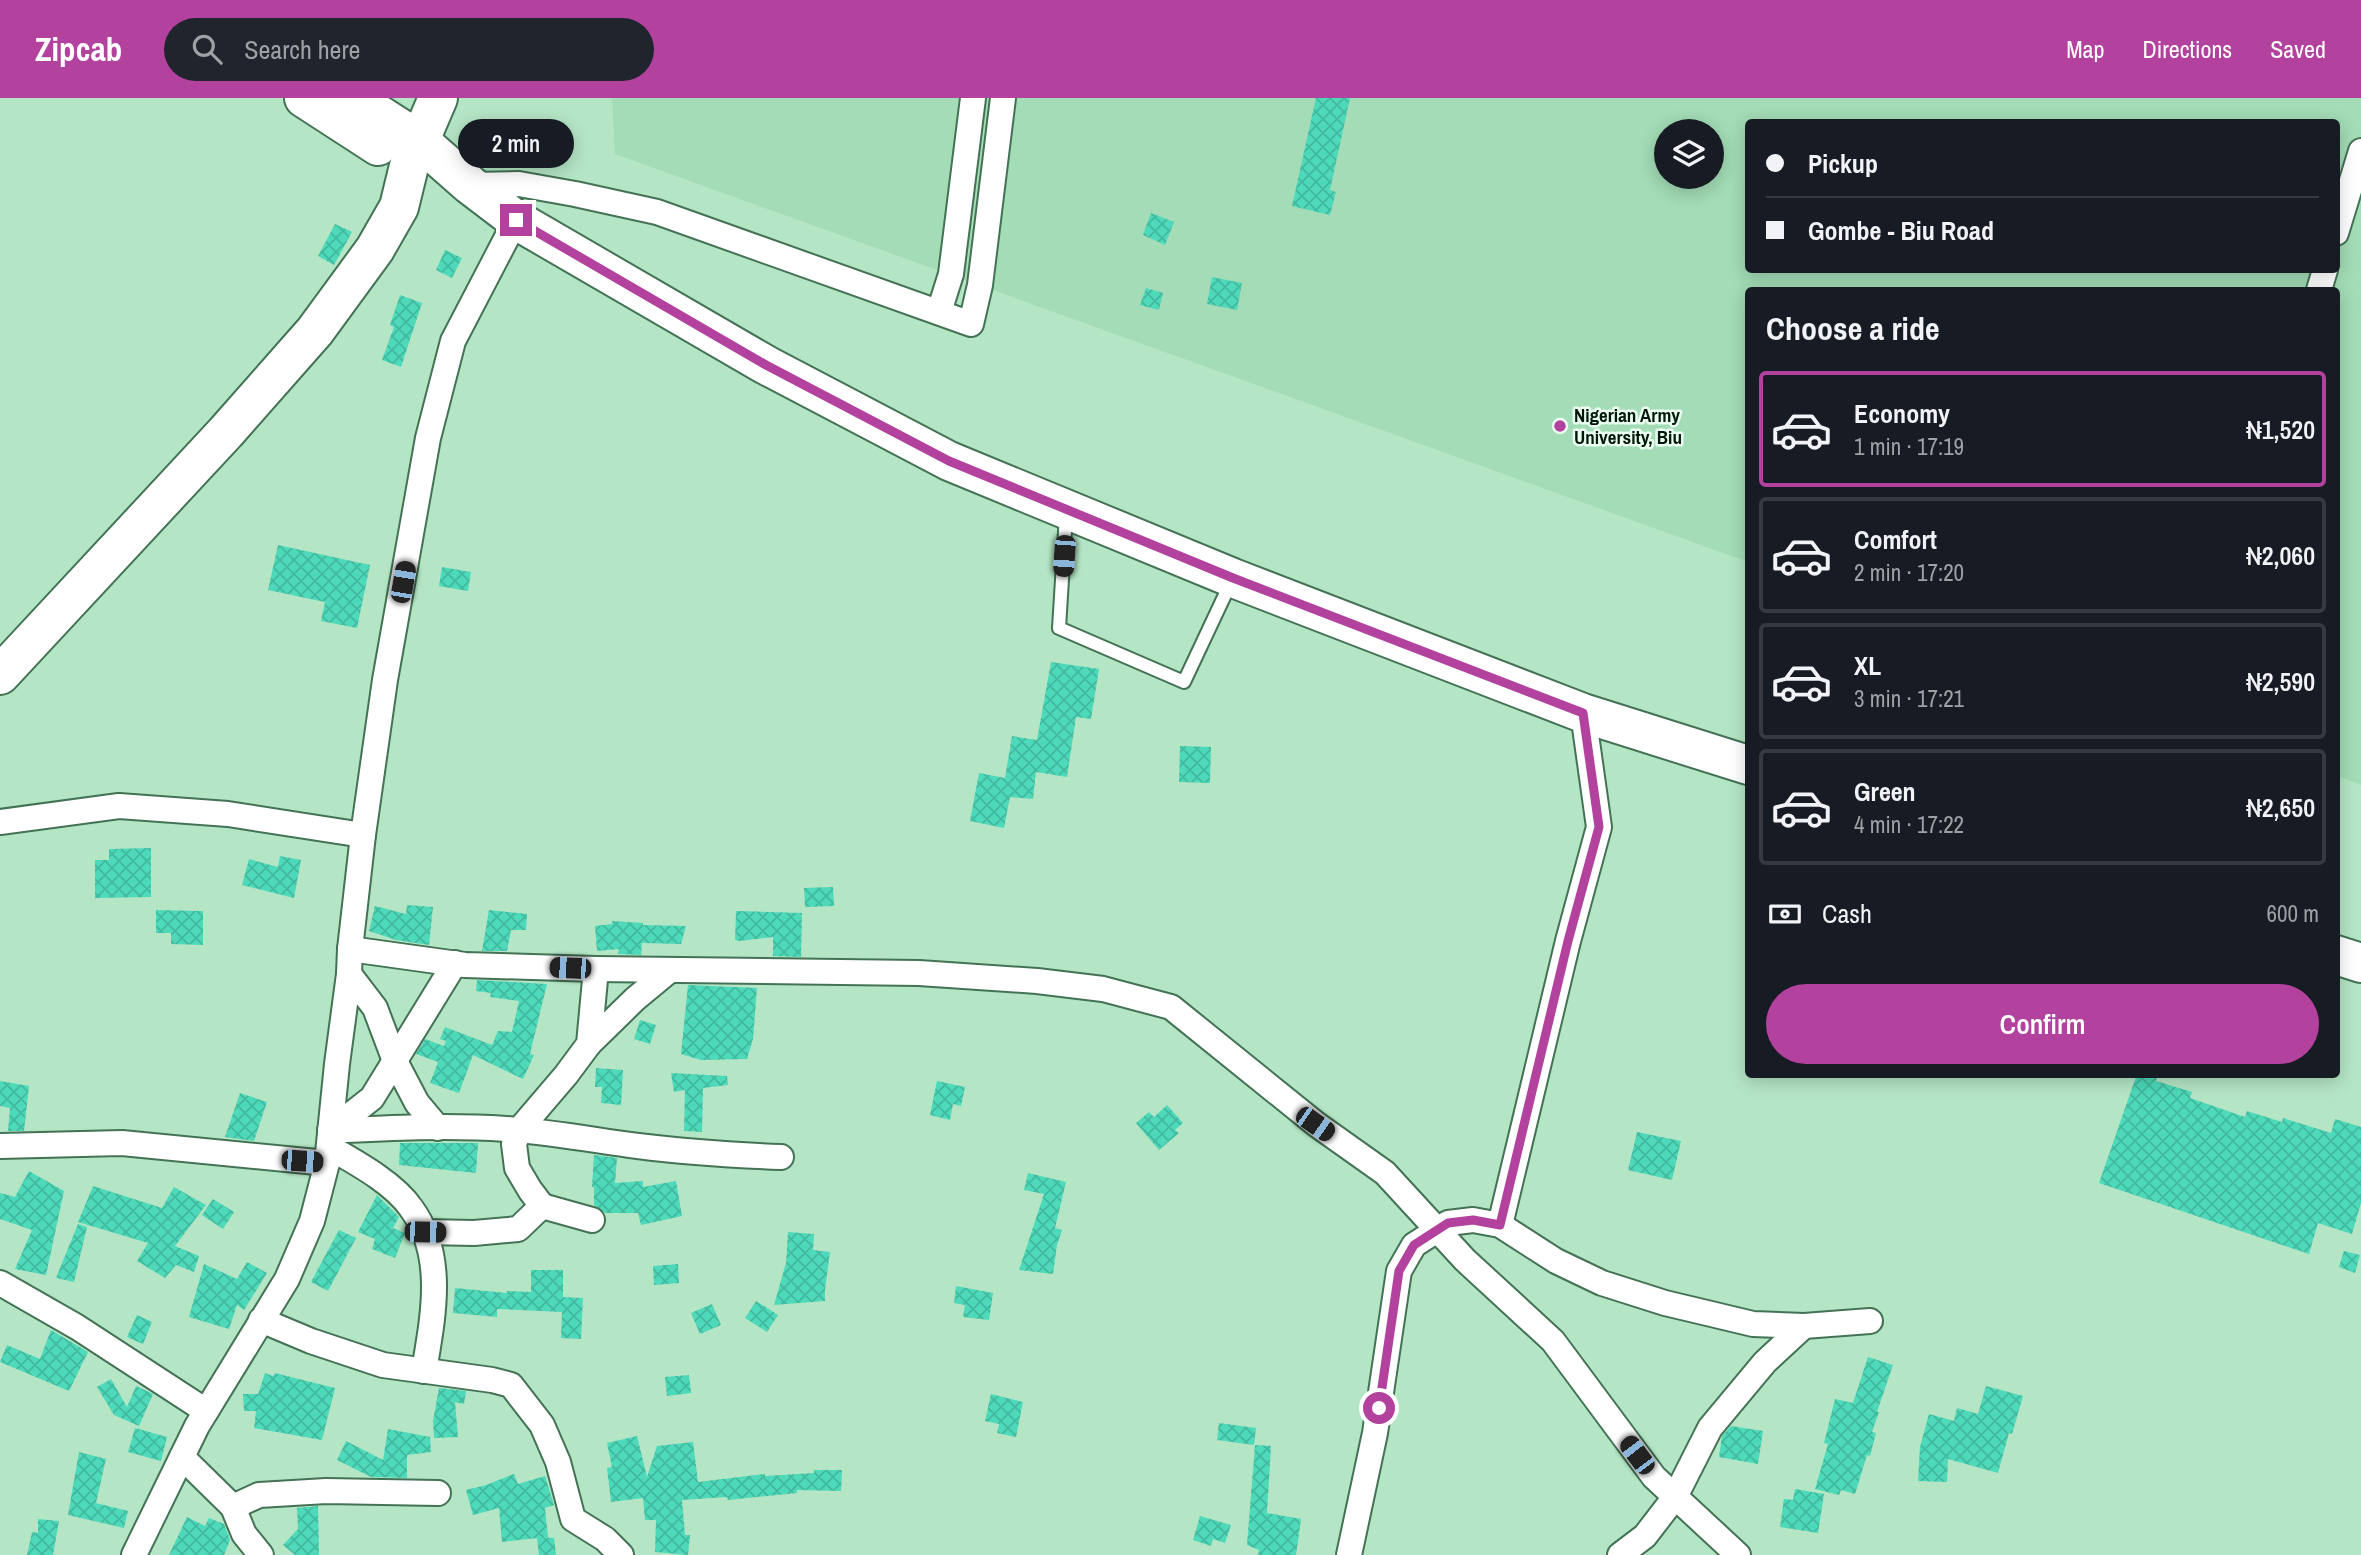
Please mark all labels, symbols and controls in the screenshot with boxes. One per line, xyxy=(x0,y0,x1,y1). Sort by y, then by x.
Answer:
search box xyxy=(164,18,654,81)
text: Zipcab xyxy=(35,27,122,71)
icon: search xyxy=(188,30,226,68)
text: Search here xyxy=(244,32,360,67)
text: Map xyxy=(2066,33,2104,65)
text: Directions xyxy=(2142,33,2232,65)
text: Saved xyxy=(2270,33,2326,65)
callout: 2 min xyxy=(458,118,574,167)
map controls xyxy=(1654,119,1724,189)
button: layers xyxy=(1654,119,1724,189)
text: 2 min xyxy=(492,128,540,159)
text: Pickup xyxy=(1808,146,1878,181)
route end xyxy=(500,204,532,236)
text: Gombe - Biu Road xyxy=(1808,213,1994,248)
text: Choose a ride xyxy=(1766,307,1940,350)
text: Economy xyxy=(1854,396,1950,431)
icon: car xyxy=(1770,398,1833,461)
place label: Nigerian Army University, Biu xyxy=(1574,402,1682,450)
text: ₦1,520 xyxy=(2246,412,2315,447)
marker: Nigerian Army University, Biu xyxy=(1552,418,1568,434)
text: 1 min · 17:19 xyxy=(1854,431,1964,462)
text: Comfort xyxy=(1854,522,1937,557)
icon: car xyxy=(1770,524,1833,587)
car xyxy=(1053,534,1076,578)
text: ₦2,060 xyxy=(2246,538,2315,573)
text: 2 min · 17:20 xyxy=(1854,557,1964,588)
car xyxy=(390,559,417,605)
text: XL xyxy=(1854,648,1881,683)
icon: car xyxy=(1770,650,1833,713)
text: ₦2,590 xyxy=(2246,664,2315,699)
text: 3 min · 17:21 xyxy=(1854,683,1964,714)
text: Green xyxy=(1854,774,1916,809)
icon: car xyxy=(1770,776,1833,839)
text: ₦2,650 xyxy=(2246,790,2315,825)
text: 4 min · 17:22 xyxy=(1854,809,1964,840)
icon: cash xyxy=(1766,895,1804,933)
text: Cash xyxy=(1822,896,1872,931)
text: 600 m xyxy=(2267,898,2319,929)
car xyxy=(549,957,592,979)
button: Confirm xyxy=(1766,984,2319,1064)
car xyxy=(1292,1103,1339,1145)
car xyxy=(281,1149,324,1173)
car xyxy=(404,1221,447,1243)
route start xyxy=(1363,1392,1395,1424)
car xyxy=(1616,1432,1659,1478)

